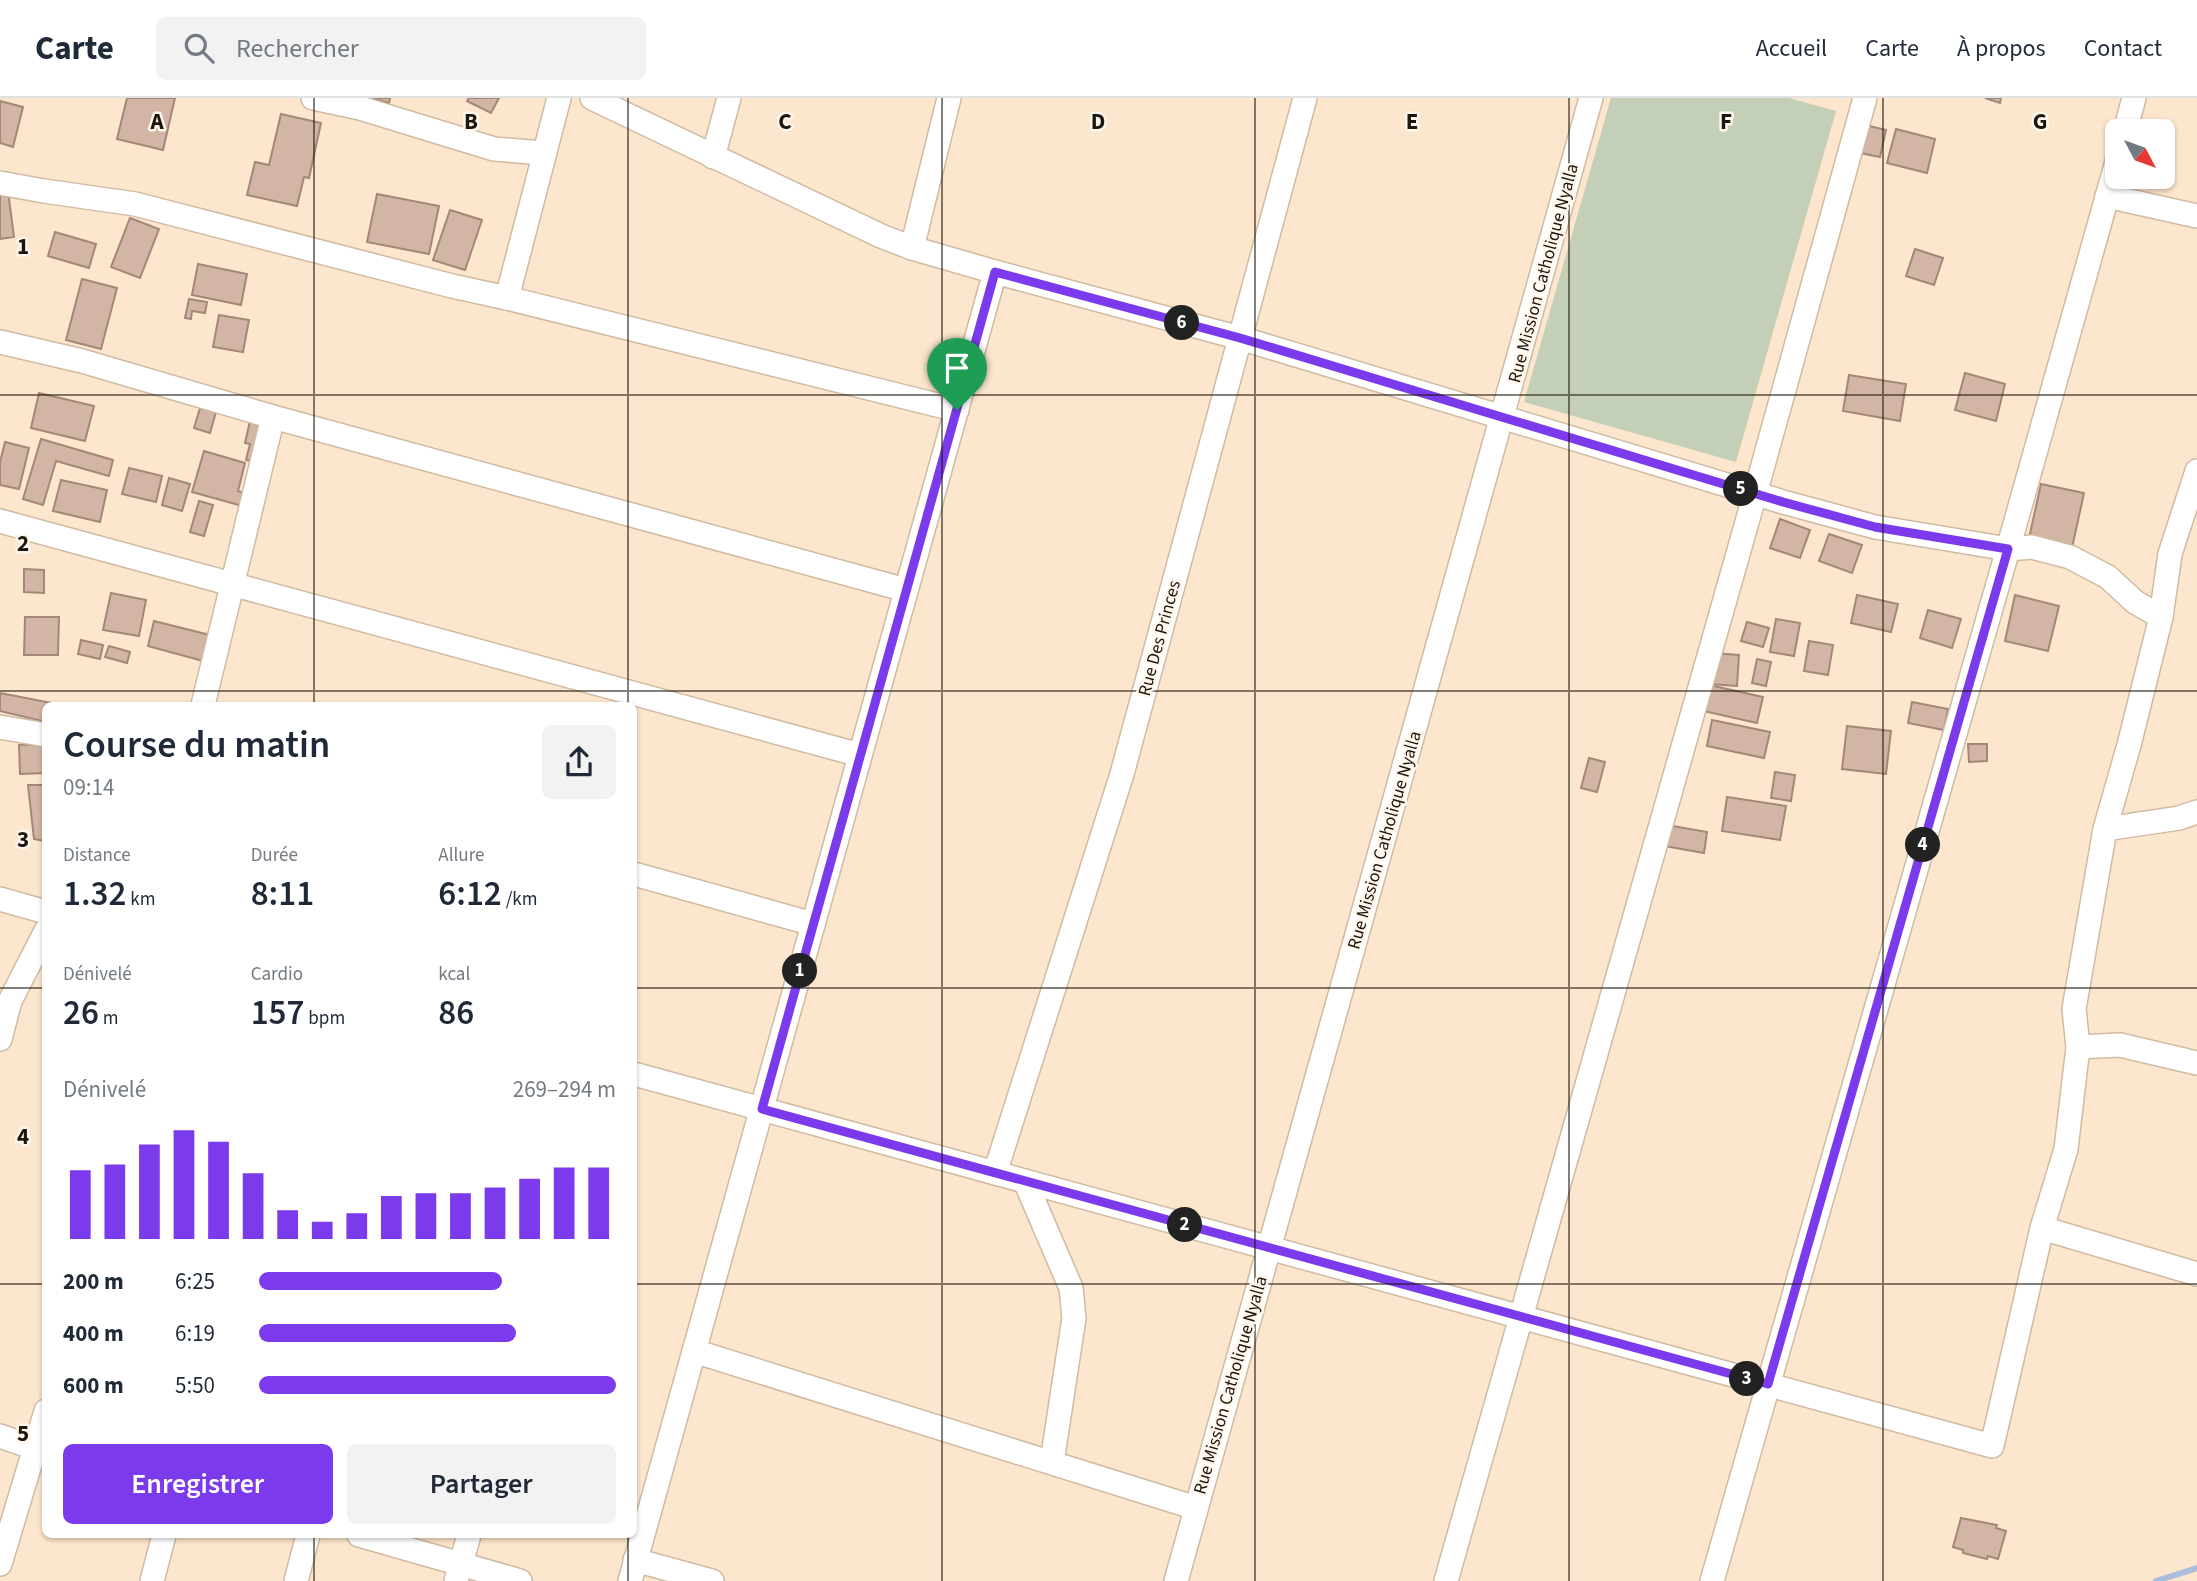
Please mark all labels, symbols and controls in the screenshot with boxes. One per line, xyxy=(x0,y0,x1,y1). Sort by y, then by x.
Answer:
search box xyxy=(156,17,646,80)
text: Carte xyxy=(35,25,114,72)
icon: search xyxy=(180,29,218,67)
text: Rechercher xyxy=(236,30,359,67)
text: Accueil xyxy=(1756,31,1827,66)
text: Carte xyxy=(1865,31,1919,66)
text: À propos xyxy=(1957,31,2046,66)
text: Contact xyxy=(2084,31,2162,66)
text: A xyxy=(149,105,164,138)
text: B xyxy=(464,105,478,138)
text: C xyxy=(778,105,792,138)
text: D xyxy=(1091,105,1105,138)
text: E xyxy=(1406,105,1418,138)
text: F xyxy=(1720,105,1732,138)
text: G xyxy=(2033,105,2047,138)
north arrow xyxy=(2105,119,2175,189)
map controls xyxy=(2105,119,2175,189)
street label: Rue Mission Catholique Nyalla xyxy=(1502,161,1585,385)
text: 1 xyxy=(17,230,29,263)
pin: 6 xyxy=(1164,306,1200,341)
text: 6 xyxy=(1176,309,1187,336)
pin xyxy=(927,338,987,410)
icon: arrive xyxy=(938,349,976,387)
pin: 5 xyxy=(1724,472,1758,506)
text: 5 xyxy=(1735,475,1746,502)
text: 2 xyxy=(17,527,29,560)
street label: Rue Des Princes xyxy=(1132,578,1187,699)
text: Course du matin xyxy=(63,718,330,772)
button: share xyxy=(542,725,616,799)
street label: Rue Mission Catholique Nyalla xyxy=(1341,728,1428,952)
text: 09:14 xyxy=(63,771,114,804)
text: 3 xyxy=(17,823,29,856)
pin: 4 xyxy=(1906,828,1940,862)
text: 4 xyxy=(1917,831,1928,858)
text: Distance xyxy=(63,842,131,869)
text: Durée xyxy=(251,842,298,869)
text: Allure xyxy=(438,842,485,869)
text: 1.32 xyxy=(63,869,127,919)
text: 8:11 xyxy=(251,869,314,919)
text: 6:12 xyxy=(438,869,502,919)
text: km xyxy=(127,886,155,913)
text: /km xyxy=(502,886,537,913)
pin: 1 xyxy=(782,954,818,988)
text: 1 xyxy=(794,957,805,984)
text: Dénivelé xyxy=(63,961,132,988)
text: Cardio xyxy=(251,961,303,988)
text: kcal xyxy=(438,961,470,988)
text: 26 xyxy=(63,988,99,1038)
text: 157 xyxy=(251,988,305,1038)
text: 86 xyxy=(438,988,474,1038)
text: m xyxy=(99,1005,118,1032)
text: bpm xyxy=(305,1005,345,1032)
text: Dénivelé xyxy=(63,1073,146,1106)
text: 269–294 m xyxy=(513,1073,616,1106)
text: 4 xyxy=(17,1120,29,1153)
pin: 2 xyxy=(1168,1208,1202,1242)
text: 2 xyxy=(1179,1211,1190,1238)
text: 200 m xyxy=(63,1265,124,1298)
text: 6:25 xyxy=(175,1265,215,1298)
street label: Rue Mission Catholique Nyalla xyxy=(1187,1273,1274,1497)
text: 400 m xyxy=(63,1317,124,1350)
text: 6:19 xyxy=(175,1317,215,1350)
pin: 3 xyxy=(1730,1362,1764,1396)
text: 3 xyxy=(1741,1365,1752,1392)
text: 600 m xyxy=(63,1369,124,1402)
text: 5:50 xyxy=(175,1369,215,1402)
text: 5 xyxy=(17,1417,29,1450)
button: Enregistrer xyxy=(63,1444,333,1524)
button: Partager xyxy=(347,1444,616,1524)

